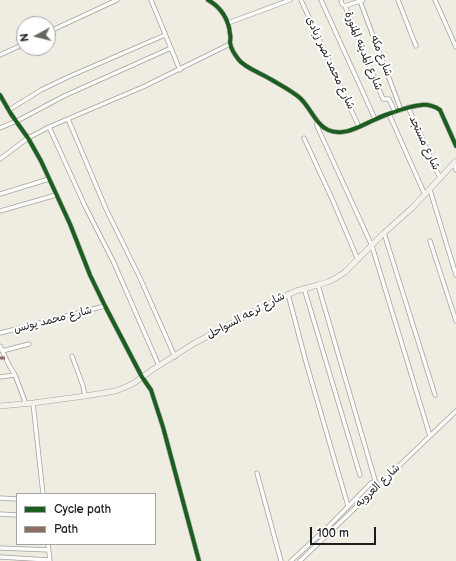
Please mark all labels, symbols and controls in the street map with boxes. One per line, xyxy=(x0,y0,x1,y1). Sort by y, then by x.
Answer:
street label: شارع المدينه المنورة xyxy=(341,10,385,92)
street label: شارع محمد نصر زبادى xyxy=(303,14,357,112)
north arrow xyxy=(16,16,56,56)
text: N xyxy=(18,33,32,42)
street label: شارع مكه xyxy=(367,34,395,78)
street label: شارع مستجد xyxy=(406,114,442,172)
street label: شارع ترعه السواحل xyxy=(205,290,287,342)
street label: شارع محمد يونس xyxy=(12,304,94,336)
street label: شارع العروبه xyxy=(353,462,403,510)
legend xyxy=(16,493,156,545)
text: Cycle path xyxy=(54,502,111,517)
scale bar xyxy=(312,519,378,545)
text: Path xyxy=(54,522,78,537)
text: 100 m xyxy=(317,526,349,541)

